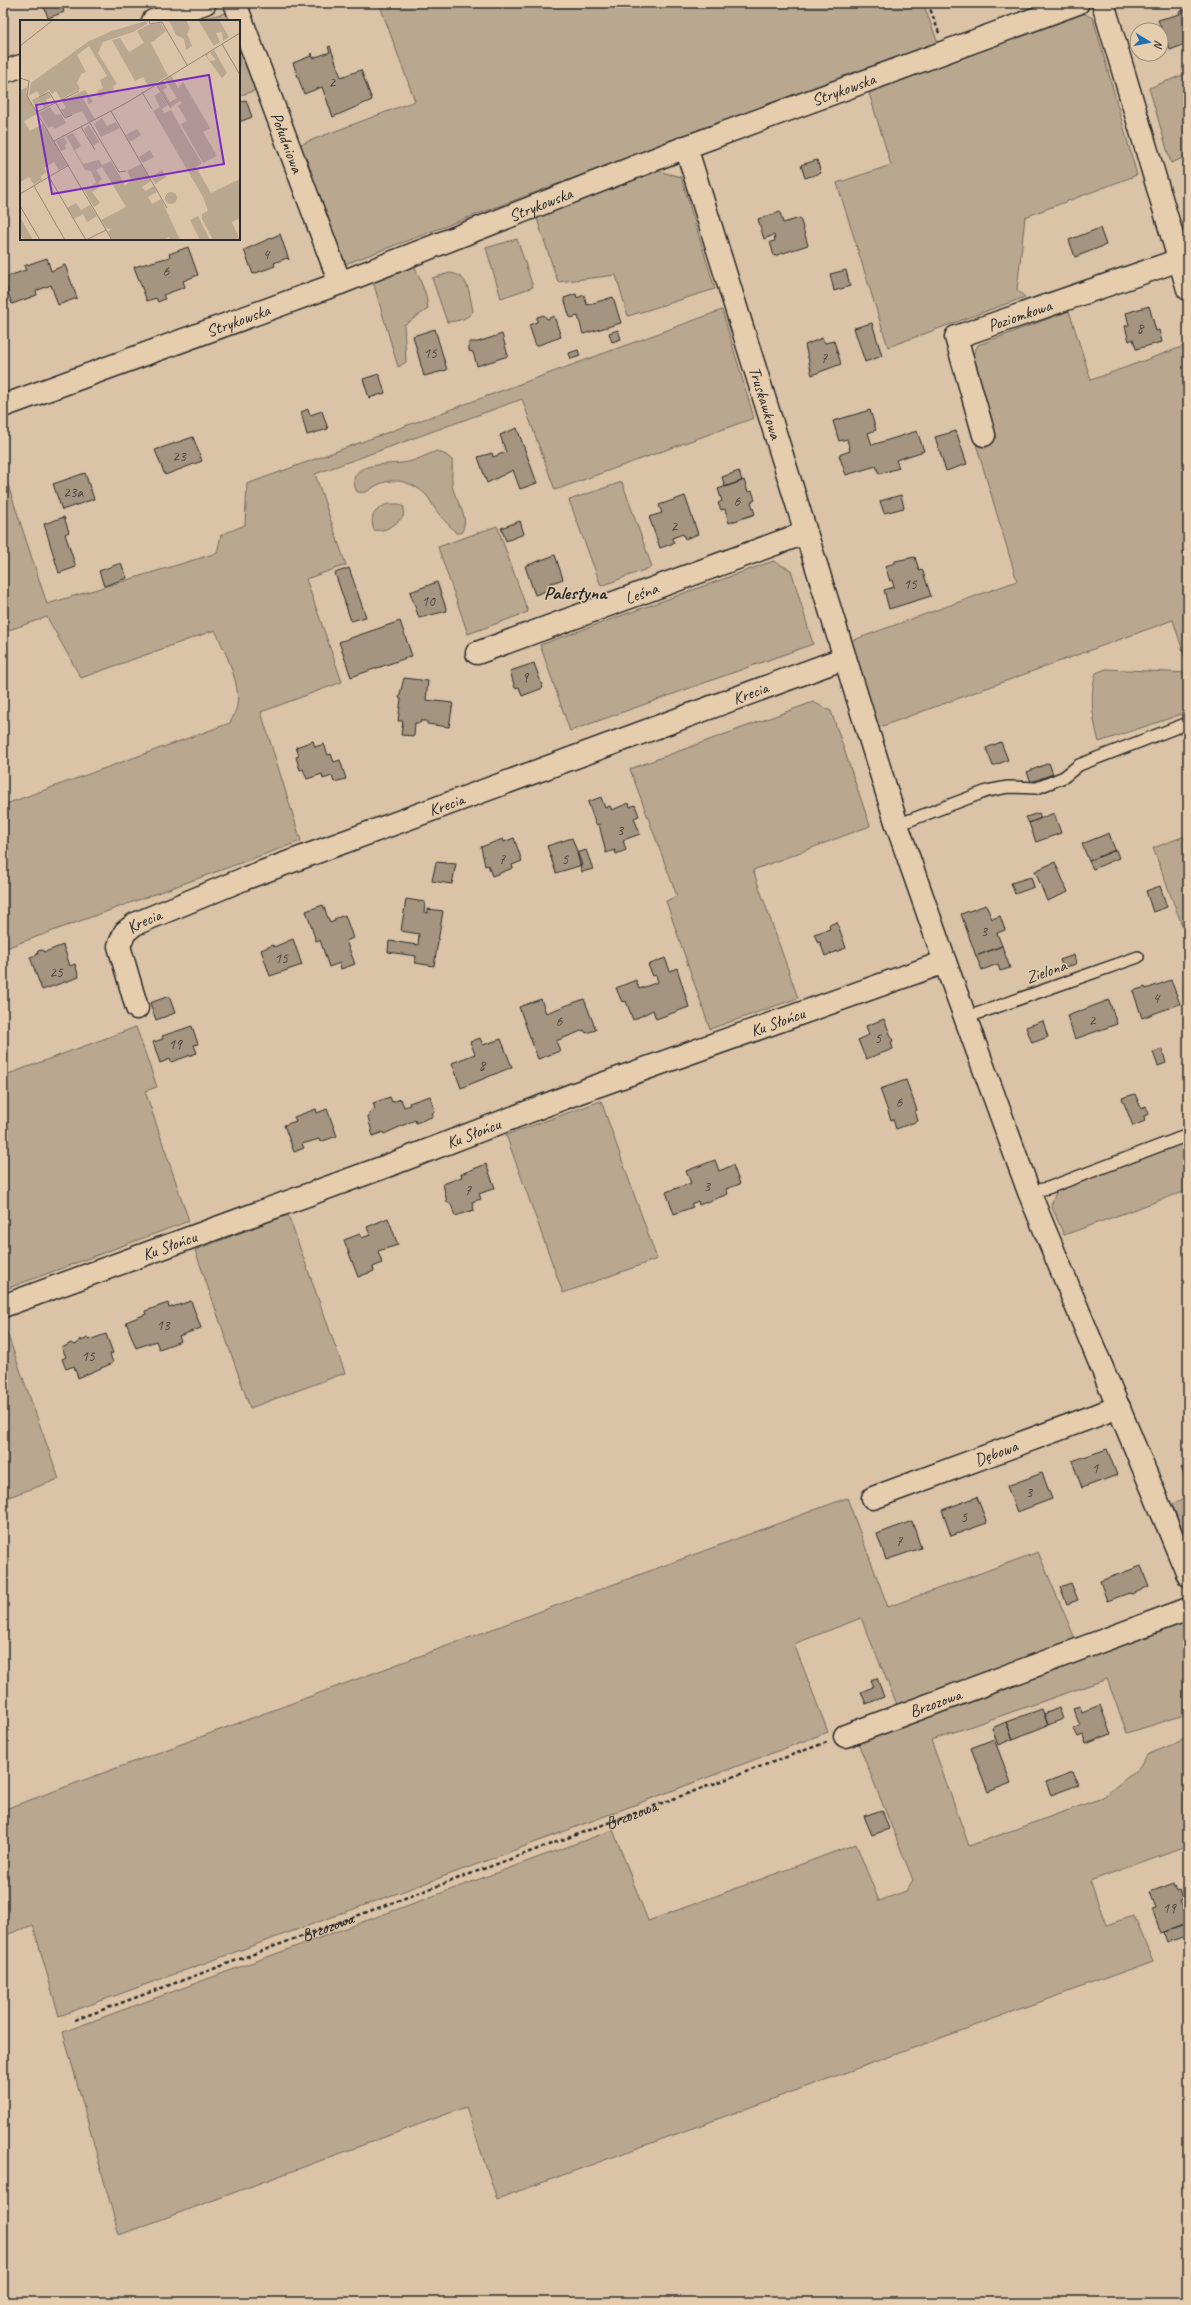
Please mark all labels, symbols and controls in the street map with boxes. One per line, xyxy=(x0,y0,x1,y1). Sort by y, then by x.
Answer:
inset map xyxy=(20,20,240,240)
north arrow xyxy=(1129,22,1169,62)
text: N xyxy=(1151,39,1166,50)
street label: Strykowska xyxy=(809,68,879,111)
house number: 2 xyxy=(329,73,337,92)
street label: Południowa xyxy=(266,109,308,177)
street label: Strykowska xyxy=(506,182,576,227)
house number: 4 xyxy=(263,245,271,264)
house number: 6 xyxy=(163,262,171,281)
street label: Poziomkowa xyxy=(985,295,1055,336)
street label: Strykowska xyxy=(203,299,274,342)
house number: 8 xyxy=(1137,319,1145,338)
house number: 15 xyxy=(423,344,438,363)
house number: 7 xyxy=(821,349,829,368)
street label: Truskawkowa xyxy=(744,364,787,443)
house number: 23 xyxy=(172,447,187,466)
house number: 23a xyxy=(63,483,84,502)
house number: 6 xyxy=(734,492,742,511)
house number: 2 xyxy=(671,517,679,536)
house number: 15 xyxy=(903,575,918,594)
street label: Leśna xyxy=(622,577,662,609)
district label: Palestyna xyxy=(544,581,608,605)
house number: 10 xyxy=(421,592,436,611)
house number: 9 xyxy=(522,668,530,687)
street label: Krecia xyxy=(730,676,773,709)
street label: Krecia xyxy=(426,788,469,821)
house number: 3 xyxy=(617,821,625,840)
house number: 7 xyxy=(499,850,507,869)
house number: 5 xyxy=(562,850,570,869)
street label: Krecia xyxy=(122,903,167,938)
house number: 3 xyxy=(981,922,989,941)
house number: 15 xyxy=(274,949,289,968)
street label: Zielona xyxy=(1023,954,1071,988)
house number: 25 xyxy=(49,963,64,982)
house number: 4 xyxy=(1153,989,1161,1008)
street label: Ku Słońcu xyxy=(748,1002,809,1041)
house number: 2 xyxy=(1089,1011,1097,1030)
house number: 6 xyxy=(556,1012,564,1031)
house number: 5 xyxy=(875,1029,883,1048)
house number: 19 xyxy=(168,1035,183,1054)
house number: 8 xyxy=(479,1056,487,1075)
house number: 6 xyxy=(896,1093,904,1112)
street label: Ku Słońcu xyxy=(443,1113,505,1153)
house number: 3 xyxy=(704,1177,712,1196)
house number: 7 xyxy=(465,1181,473,1200)
street label: Ku Słońcu xyxy=(140,1226,201,1265)
house number: 13 xyxy=(156,1316,171,1335)
house number: 15 xyxy=(81,1347,96,1366)
street label: Dębowa xyxy=(972,1435,1022,1471)
house number: 1 xyxy=(1092,1459,1100,1478)
house number: 3 xyxy=(1026,1483,1034,1502)
house number: 5 xyxy=(961,1508,969,1527)
house number: 7 xyxy=(896,1532,904,1551)
street label: Brzozowa xyxy=(906,1683,966,1722)
street label: Brzozowa xyxy=(603,1795,662,1834)
house number: 19 xyxy=(1162,1899,1177,1918)
street label: Brzozowa xyxy=(299,1907,358,1946)

